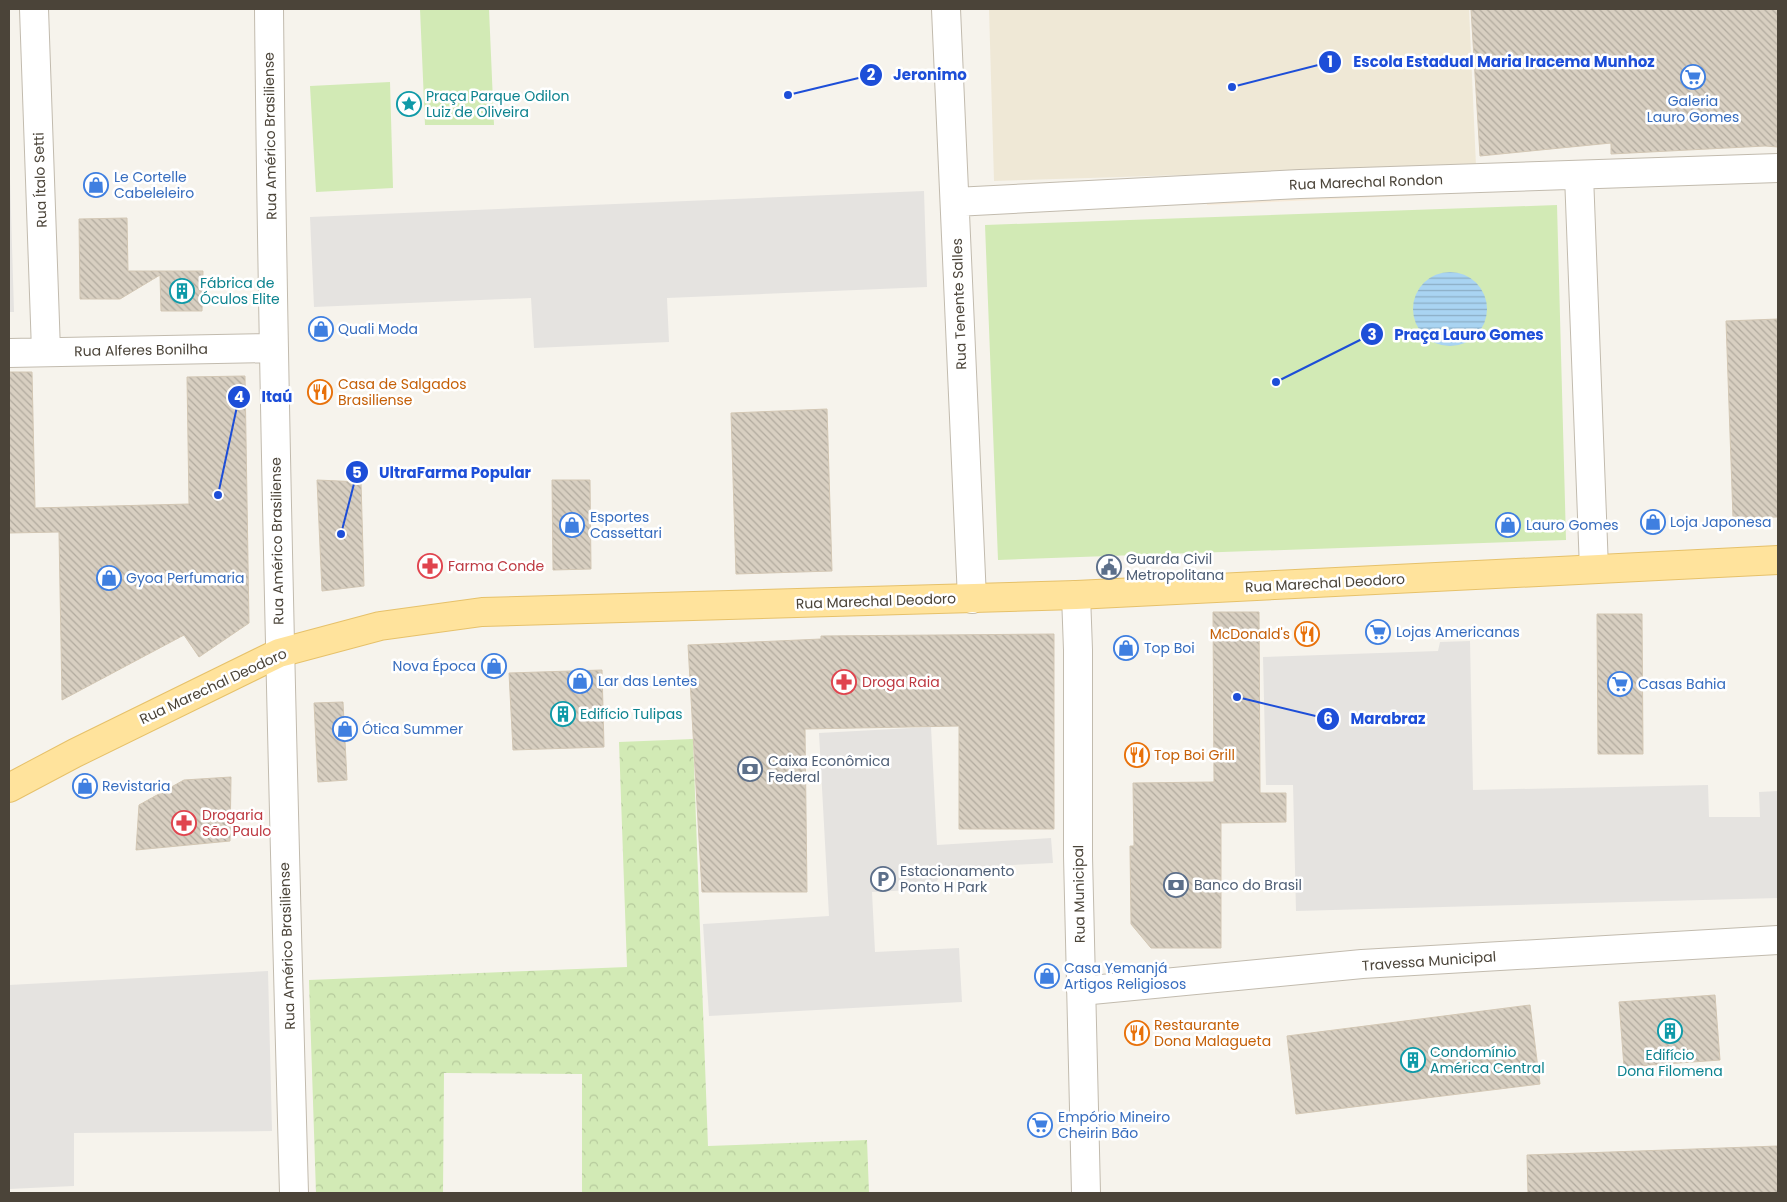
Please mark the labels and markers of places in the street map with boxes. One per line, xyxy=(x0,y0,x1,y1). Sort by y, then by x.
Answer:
callout: Escola Estadual Maria Iracema Munhoz xyxy=(1318,47,1664,77)
callout: Jeronimo xyxy=(858,60,977,90)
supermarket icon: Galeria Lauro Gomes xyxy=(1680,64,1706,90)
place label: Praça Parque Odilon Luiz de Oliveira xyxy=(426,86,569,122)
place icon: Praça Parque Odilon Luiz de Oliveira xyxy=(396,91,422,117)
place label: Galeria Lauro Gomes xyxy=(1647,91,1739,127)
place label: Le Cortelle Cabeleleiro xyxy=(114,167,194,203)
shop icon: Le Cortelle Cabeleleiro xyxy=(83,172,109,198)
place label: Fábrica de Óculos Elite xyxy=(200,273,280,309)
building icon: Fábrica de Óculos Elite xyxy=(169,278,195,304)
shop icon: Quali Moda xyxy=(308,316,334,342)
place label: Quali Moda xyxy=(338,319,418,339)
callout: Praça Lauro Gomes xyxy=(1359,319,1554,349)
place label: Casa de Salgados Brasiliense xyxy=(338,374,466,410)
restaurant icon: Casa de Salgados Brasiliense xyxy=(307,379,333,405)
callout: Itaú xyxy=(226,382,302,412)
callout: UltraFarma Popular xyxy=(344,457,541,487)
place label: Esportes Cassettari xyxy=(590,507,662,543)
shop icon: Loja Japonesa xyxy=(1640,509,1666,535)
shop icon: Esportes Cassettari xyxy=(559,512,585,538)
shop icon: Lauro Gomes xyxy=(1495,512,1521,538)
place label: Loja Japonesa xyxy=(1670,512,1771,532)
place label: Lauro Gomes xyxy=(1526,515,1619,535)
place label: Guarda Civil Metropolitana xyxy=(1126,549,1224,585)
pharmacy icon: Farma Conde xyxy=(417,553,443,579)
public building icon: Guarda Civil Metropolitana xyxy=(1096,554,1122,580)
place label: Farma Conde xyxy=(448,556,545,576)
shop icon: Gyoa Perfumaria xyxy=(96,565,122,591)
place label: Gyoa Perfumaria xyxy=(126,568,245,588)
supermarket icon: Lojas Americanas xyxy=(1365,619,1391,645)
restaurant icon: McDonald's xyxy=(1294,621,1320,647)
place label: Lojas Americanas xyxy=(1396,622,1520,642)
place label: McDonald's xyxy=(1210,624,1290,644)
shop icon: Top Boi xyxy=(1113,635,1139,661)
place label: Top Boi xyxy=(1144,638,1195,658)
shop icon: Nova Época xyxy=(481,653,507,679)
place label: Nova Época xyxy=(393,656,476,676)
shop icon: Lar das Lentes xyxy=(567,668,593,694)
pharmacy icon: Droga Raia xyxy=(831,669,857,695)
place label: Lar das Lentes xyxy=(598,671,697,691)
supermarket icon: Casas Bahia xyxy=(1607,671,1633,697)
place label: Droga Raia xyxy=(862,672,940,692)
place label: Casas Bahia xyxy=(1638,674,1726,694)
building icon: Edifício Tulipas xyxy=(550,701,576,727)
place label: Edifício Tulipas xyxy=(580,704,682,724)
callout: Marabraz xyxy=(1316,704,1436,734)
shop icon: Ótica Summer xyxy=(332,716,358,742)
place label: Ótica Summer xyxy=(362,719,463,739)
restaurant icon: Top Boi Grill xyxy=(1124,742,1150,768)
place label: Top Boi Grill xyxy=(1154,745,1235,765)
place label: Caixa Econômica Federal xyxy=(768,751,890,787)
bank icon: Caixa Econômica Federal xyxy=(737,756,763,782)
shop icon: Revistaria xyxy=(72,773,98,799)
place label: Revistaria xyxy=(102,776,171,796)
place label: Drogaria São Paulo xyxy=(202,805,271,841)
pharmacy icon: Drogaria São Paulo xyxy=(171,810,197,836)
place label: Estacionamento Ponto H Park xyxy=(900,861,1015,897)
parking icon: Estacionamento Ponto H Park xyxy=(870,866,896,892)
bank icon: Banco do Brasil xyxy=(1163,872,1189,898)
place label: Banco do Brasil xyxy=(1194,875,1302,895)
place label: Casa Yemanjá Artigos Religiosos xyxy=(1064,958,1186,994)
shop icon: Casa Yemanjá Artigos Religiosos xyxy=(1034,963,1060,989)
place label: Restaurante Dona Malagueta xyxy=(1154,1015,1271,1051)
building icon: Edifício Dona Filomena xyxy=(1657,1018,1683,1044)
restaurant icon: Restaurante Dona Malagueta xyxy=(1124,1020,1150,1046)
place label: Condomínio América Central xyxy=(1430,1042,1545,1078)
place label: Edifício Dona Filomena xyxy=(1617,1045,1723,1081)
building icon: Condomínio América Central xyxy=(1400,1047,1426,1073)
place label: Empório Mineiro Cheirin Bão xyxy=(1058,1107,1170,1143)
supermarket icon: Empório Mineiro Cheirin Bão xyxy=(1027,1112,1053,1138)

